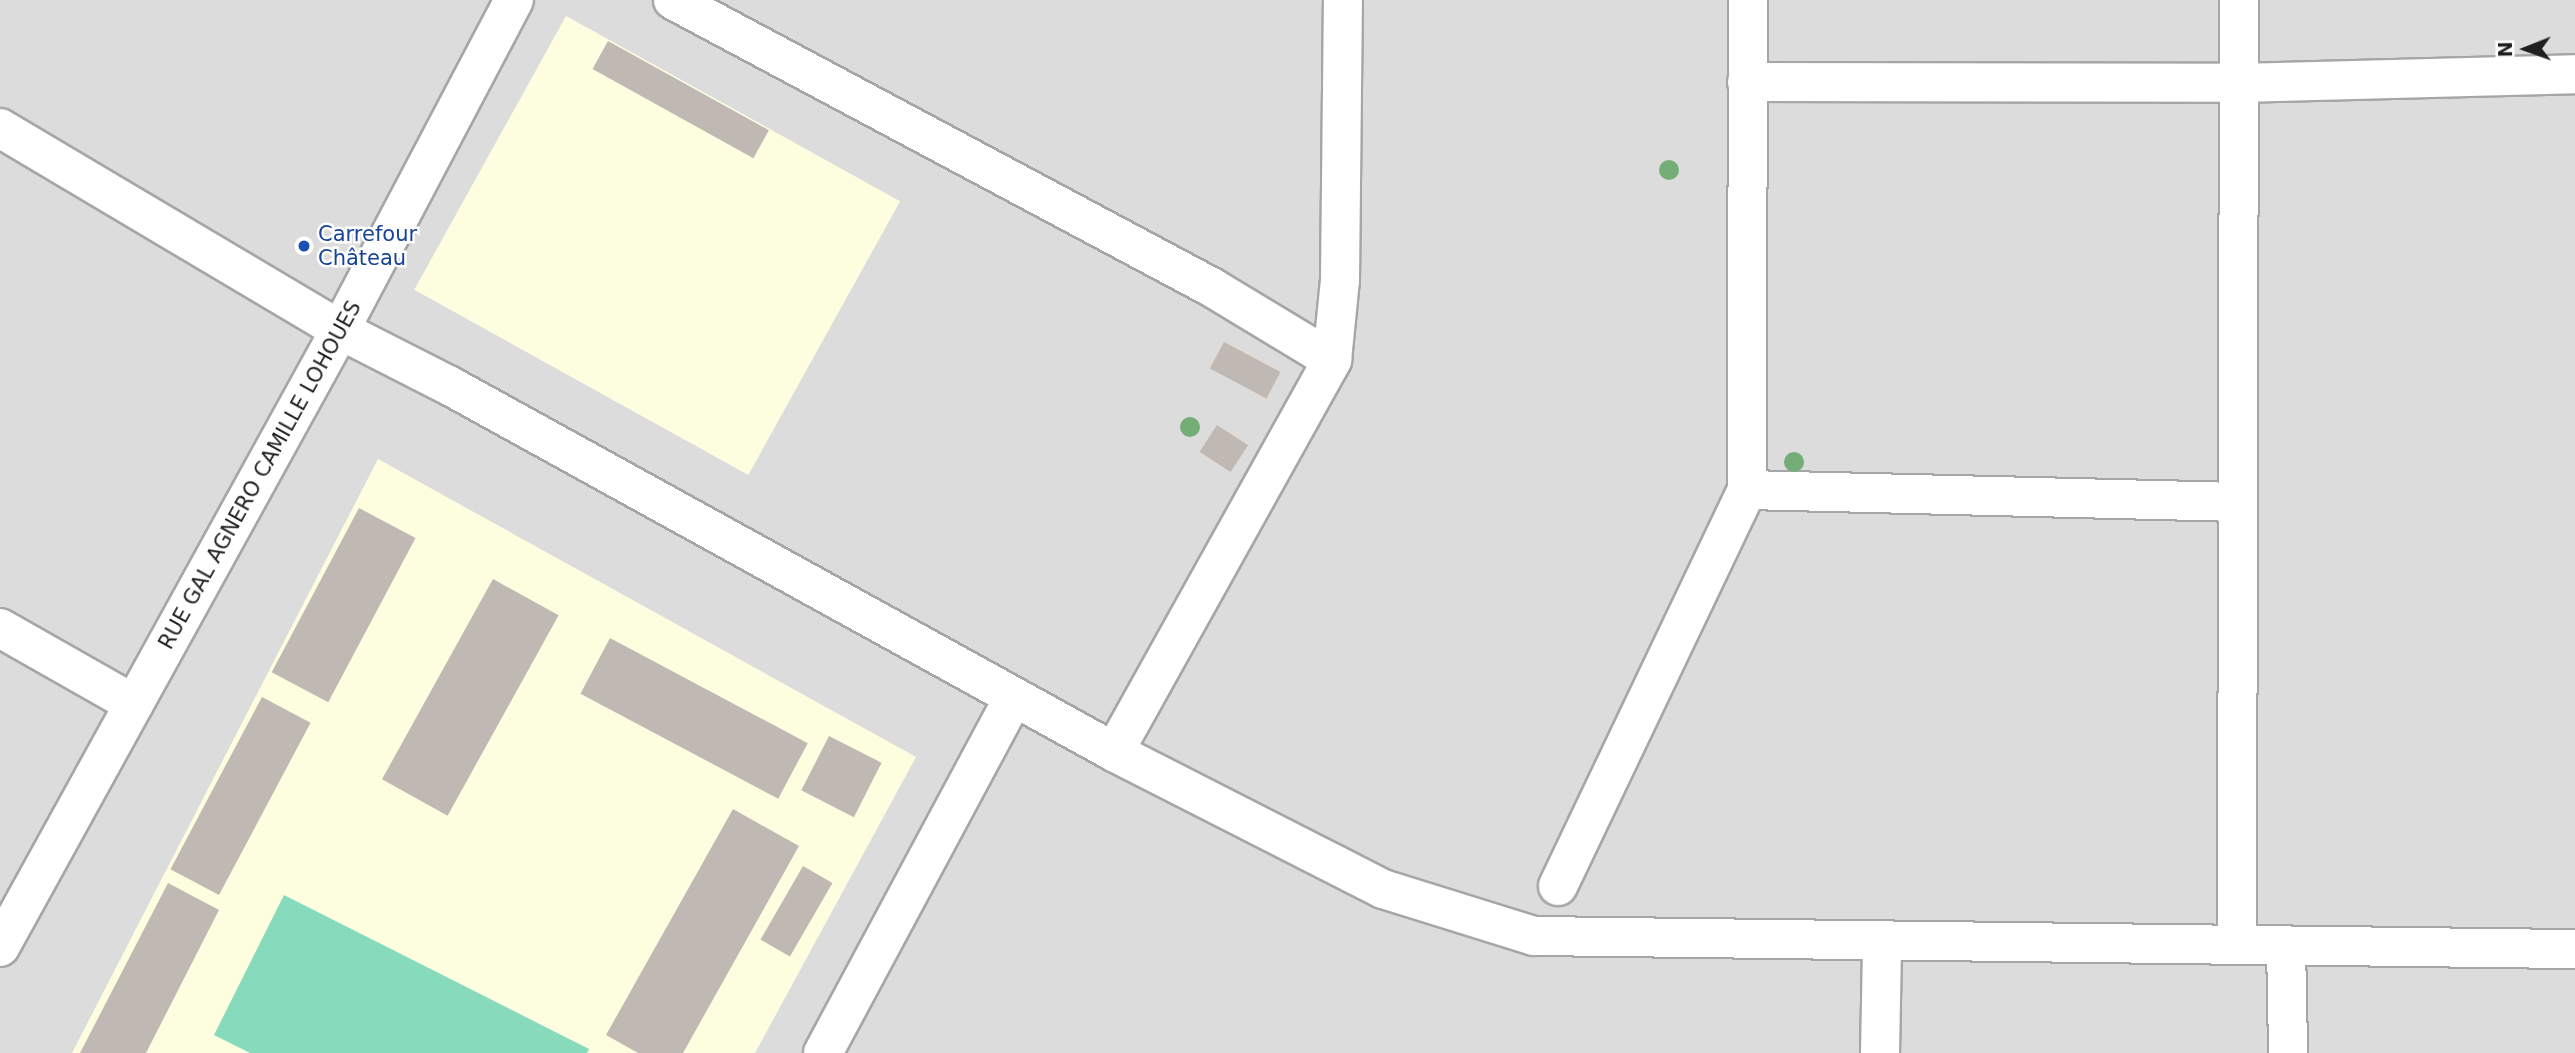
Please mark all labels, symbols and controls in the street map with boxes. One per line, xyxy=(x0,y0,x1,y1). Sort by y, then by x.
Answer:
north arrow xyxy=(2491,14,2561,84)
text: N xyxy=(2494,41,2516,58)
place label: Carrefour Château xyxy=(318,221,417,271)
marker: Carrefour Château xyxy=(296,238,312,254)
street label: RUE GAL AGNERO CAMILLE LOHOUES xyxy=(153,296,367,654)

